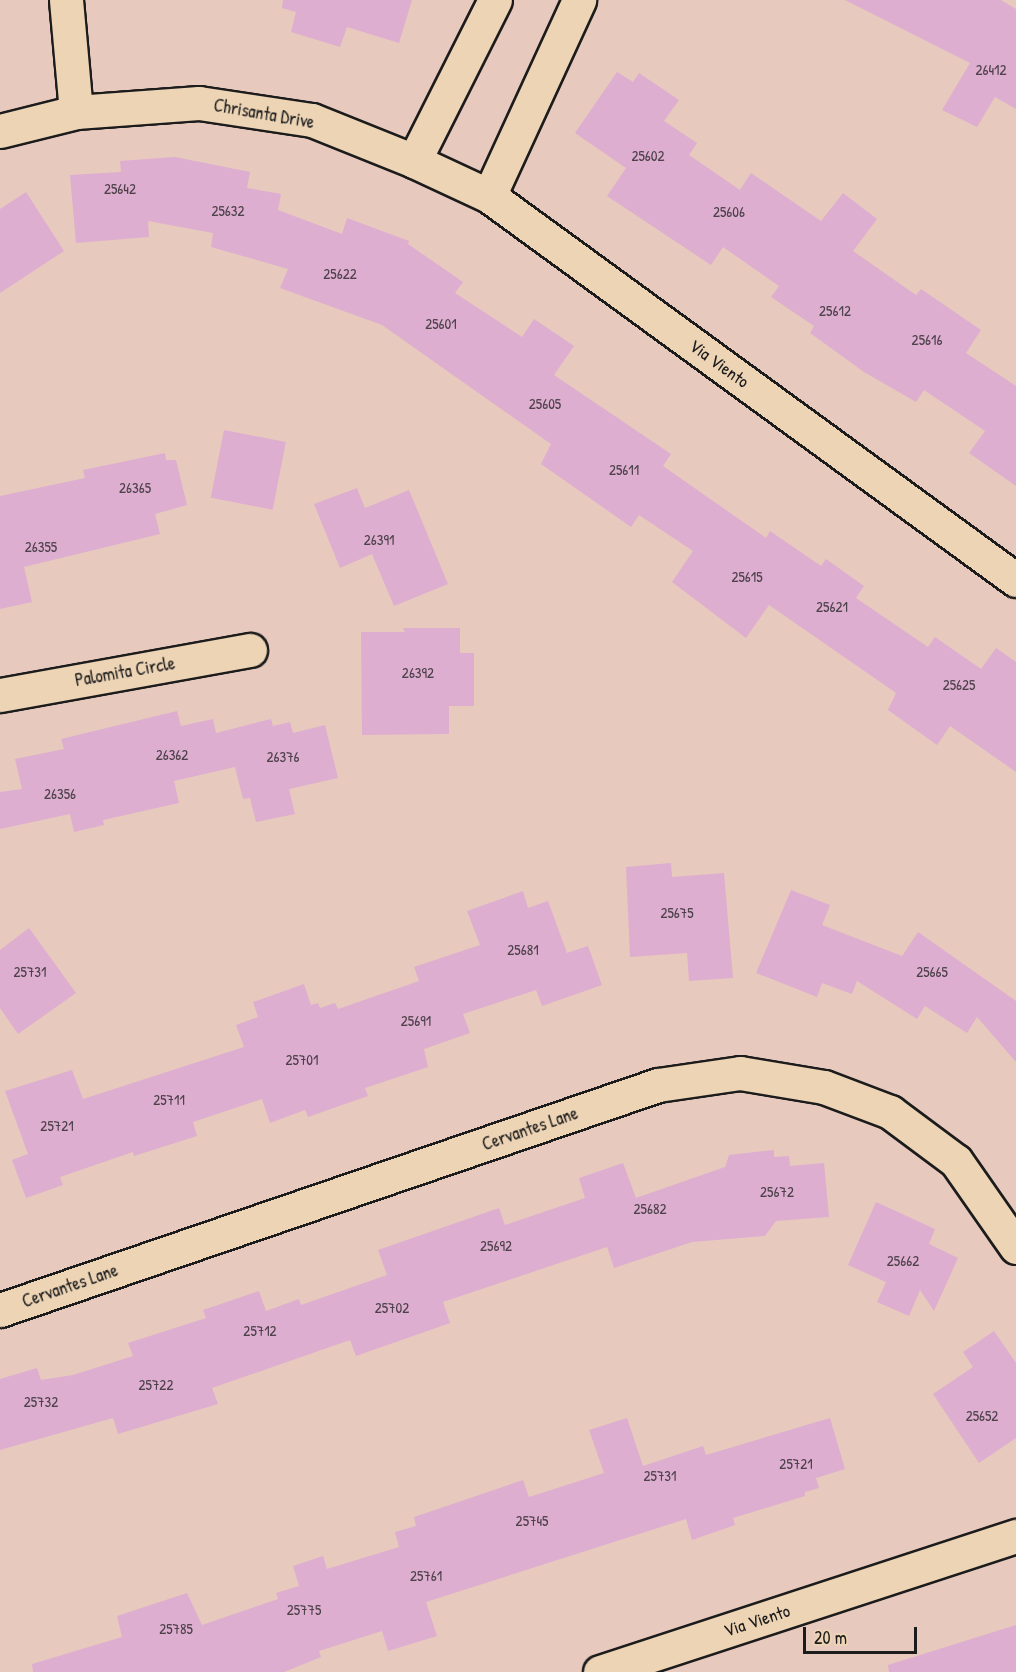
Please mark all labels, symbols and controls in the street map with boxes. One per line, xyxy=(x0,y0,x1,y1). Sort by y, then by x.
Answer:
house number: 26412 xyxy=(975,61,1007,79)
street label: Chrisanta Drive xyxy=(212,95,316,133)
house number: 25602 xyxy=(631,147,665,165)
house number: 25642 xyxy=(104,180,136,198)
house number: 25632 xyxy=(211,202,245,220)
house number: 25606 xyxy=(713,203,745,221)
house number: 25622 xyxy=(323,265,357,283)
house number: 25612 xyxy=(819,302,851,320)
house number: 25601 xyxy=(425,315,457,333)
house number: 25616 xyxy=(912,331,942,349)
street label: Via Viento xyxy=(685,335,753,393)
house number: 25605 xyxy=(529,395,561,413)
house number: 25611 xyxy=(609,461,639,479)
house number: 26365 xyxy=(119,479,151,497)
house number: 26391 xyxy=(364,531,394,549)
house number: 26355 xyxy=(25,538,57,556)
house number: 25615 xyxy=(731,568,763,586)
house number: 25621 xyxy=(816,598,848,616)
street label: Palomita Circle xyxy=(73,653,177,691)
house number: 26392 xyxy=(402,664,434,682)
house number: 25625 xyxy=(943,676,975,694)
house number: 26362 xyxy=(156,746,188,764)
house number: 26376 xyxy=(266,748,300,766)
house number: 26356 xyxy=(44,785,76,803)
house number: 25675 xyxy=(660,904,694,922)
house number: 25681 xyxy=(507,941,539,959)
house number: 25731 xyxy=(14,963,46,981)
house number: 25665 xyxy=(916,963,948,981)
house number: 25691 xyxy=(401,1012,431,1030)
house number: 25701 xyxy=(286,1051,318,1069)
house number: 25711 xyxy=(153,1091,185,1109)
street label: Cervantes Lane xyxy=(479,1103,581,1155)
house number: 25721 xyxy=(40,1117,74,1135)
house number: 25672 xyxy=(760,1183,794,1201)
house number: 25682 xyxy=(634,1200,666,1218)
house number: 25692 xyxy=(480,1237,512,1255)
house number: 25662 xyxy=(887,1252,919,1270)
street label: Cervantes Lane xyxy=(19,1260,121,1312)
house number: 25702 xyxy=(375,1299,409,1317)
house number: 25712 xyxy=(243,1322,277,1340)
house number: 25722 xyxy=(139,1376,173,1394)
house number: 25732 xyxy=(24,1393,58,1411)
house number: 25652 xyxy=(966,1407,998,1425)
house number: 25721 xyxy=(779,1455,813,1473)
house number: 25731 xyxy=(644,1467,676,1485)
house number: 25745 xyxy=(516,1512,548,1530)
house number: 25761 xyxy=(410,1567,442,1585)
street label: Via Viento xyxy=(721,1600,793,1642)
house number: 25775 xyxy=(287,1601,321,1619)
scale bar xyxy=(806,1615,920,1653)
house number: 25785 xyxy=(159,1620,193,1638)
text: 20 m xyxy=(814,1625,847,1650)

